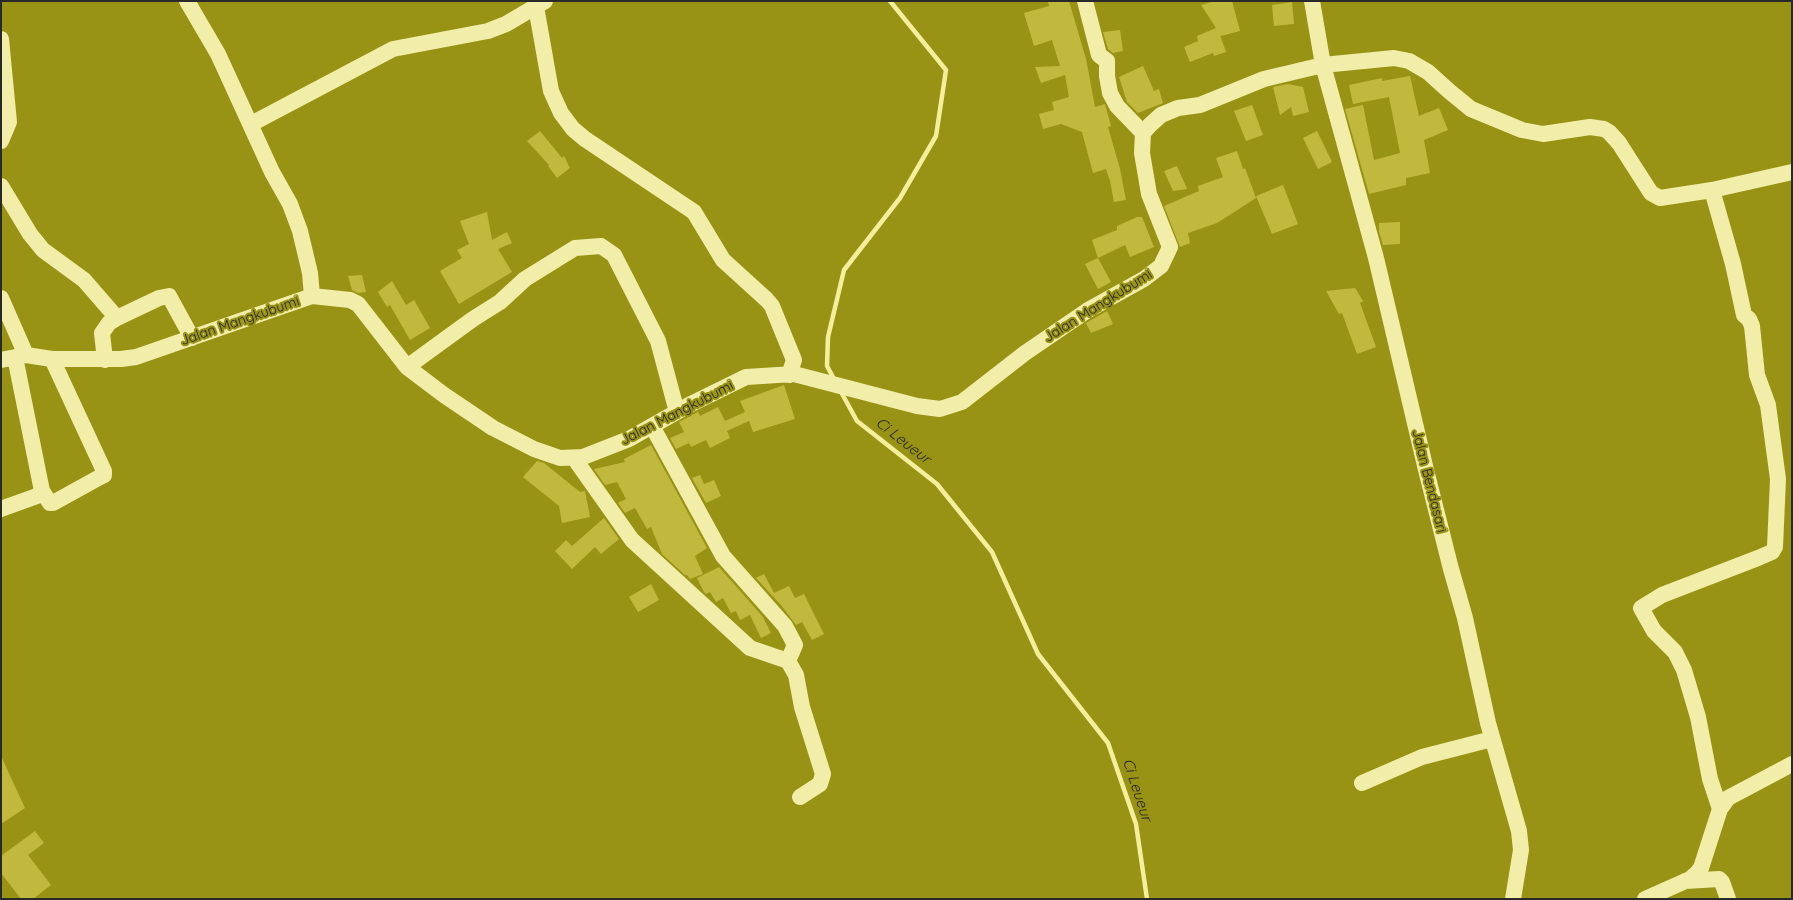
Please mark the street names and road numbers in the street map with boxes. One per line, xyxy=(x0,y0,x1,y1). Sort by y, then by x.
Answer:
street label: Jalan Mangkubumi xyxy=(1041,266,1155,346)
street label: Jalan Mangkubumi xyxy=(178,293,302,349)
street label: Jalan Mangkubumi xyxy=(618,377,736,449)
street label: Jalan Bendasari xyxy=(1408,428,1450,534)

